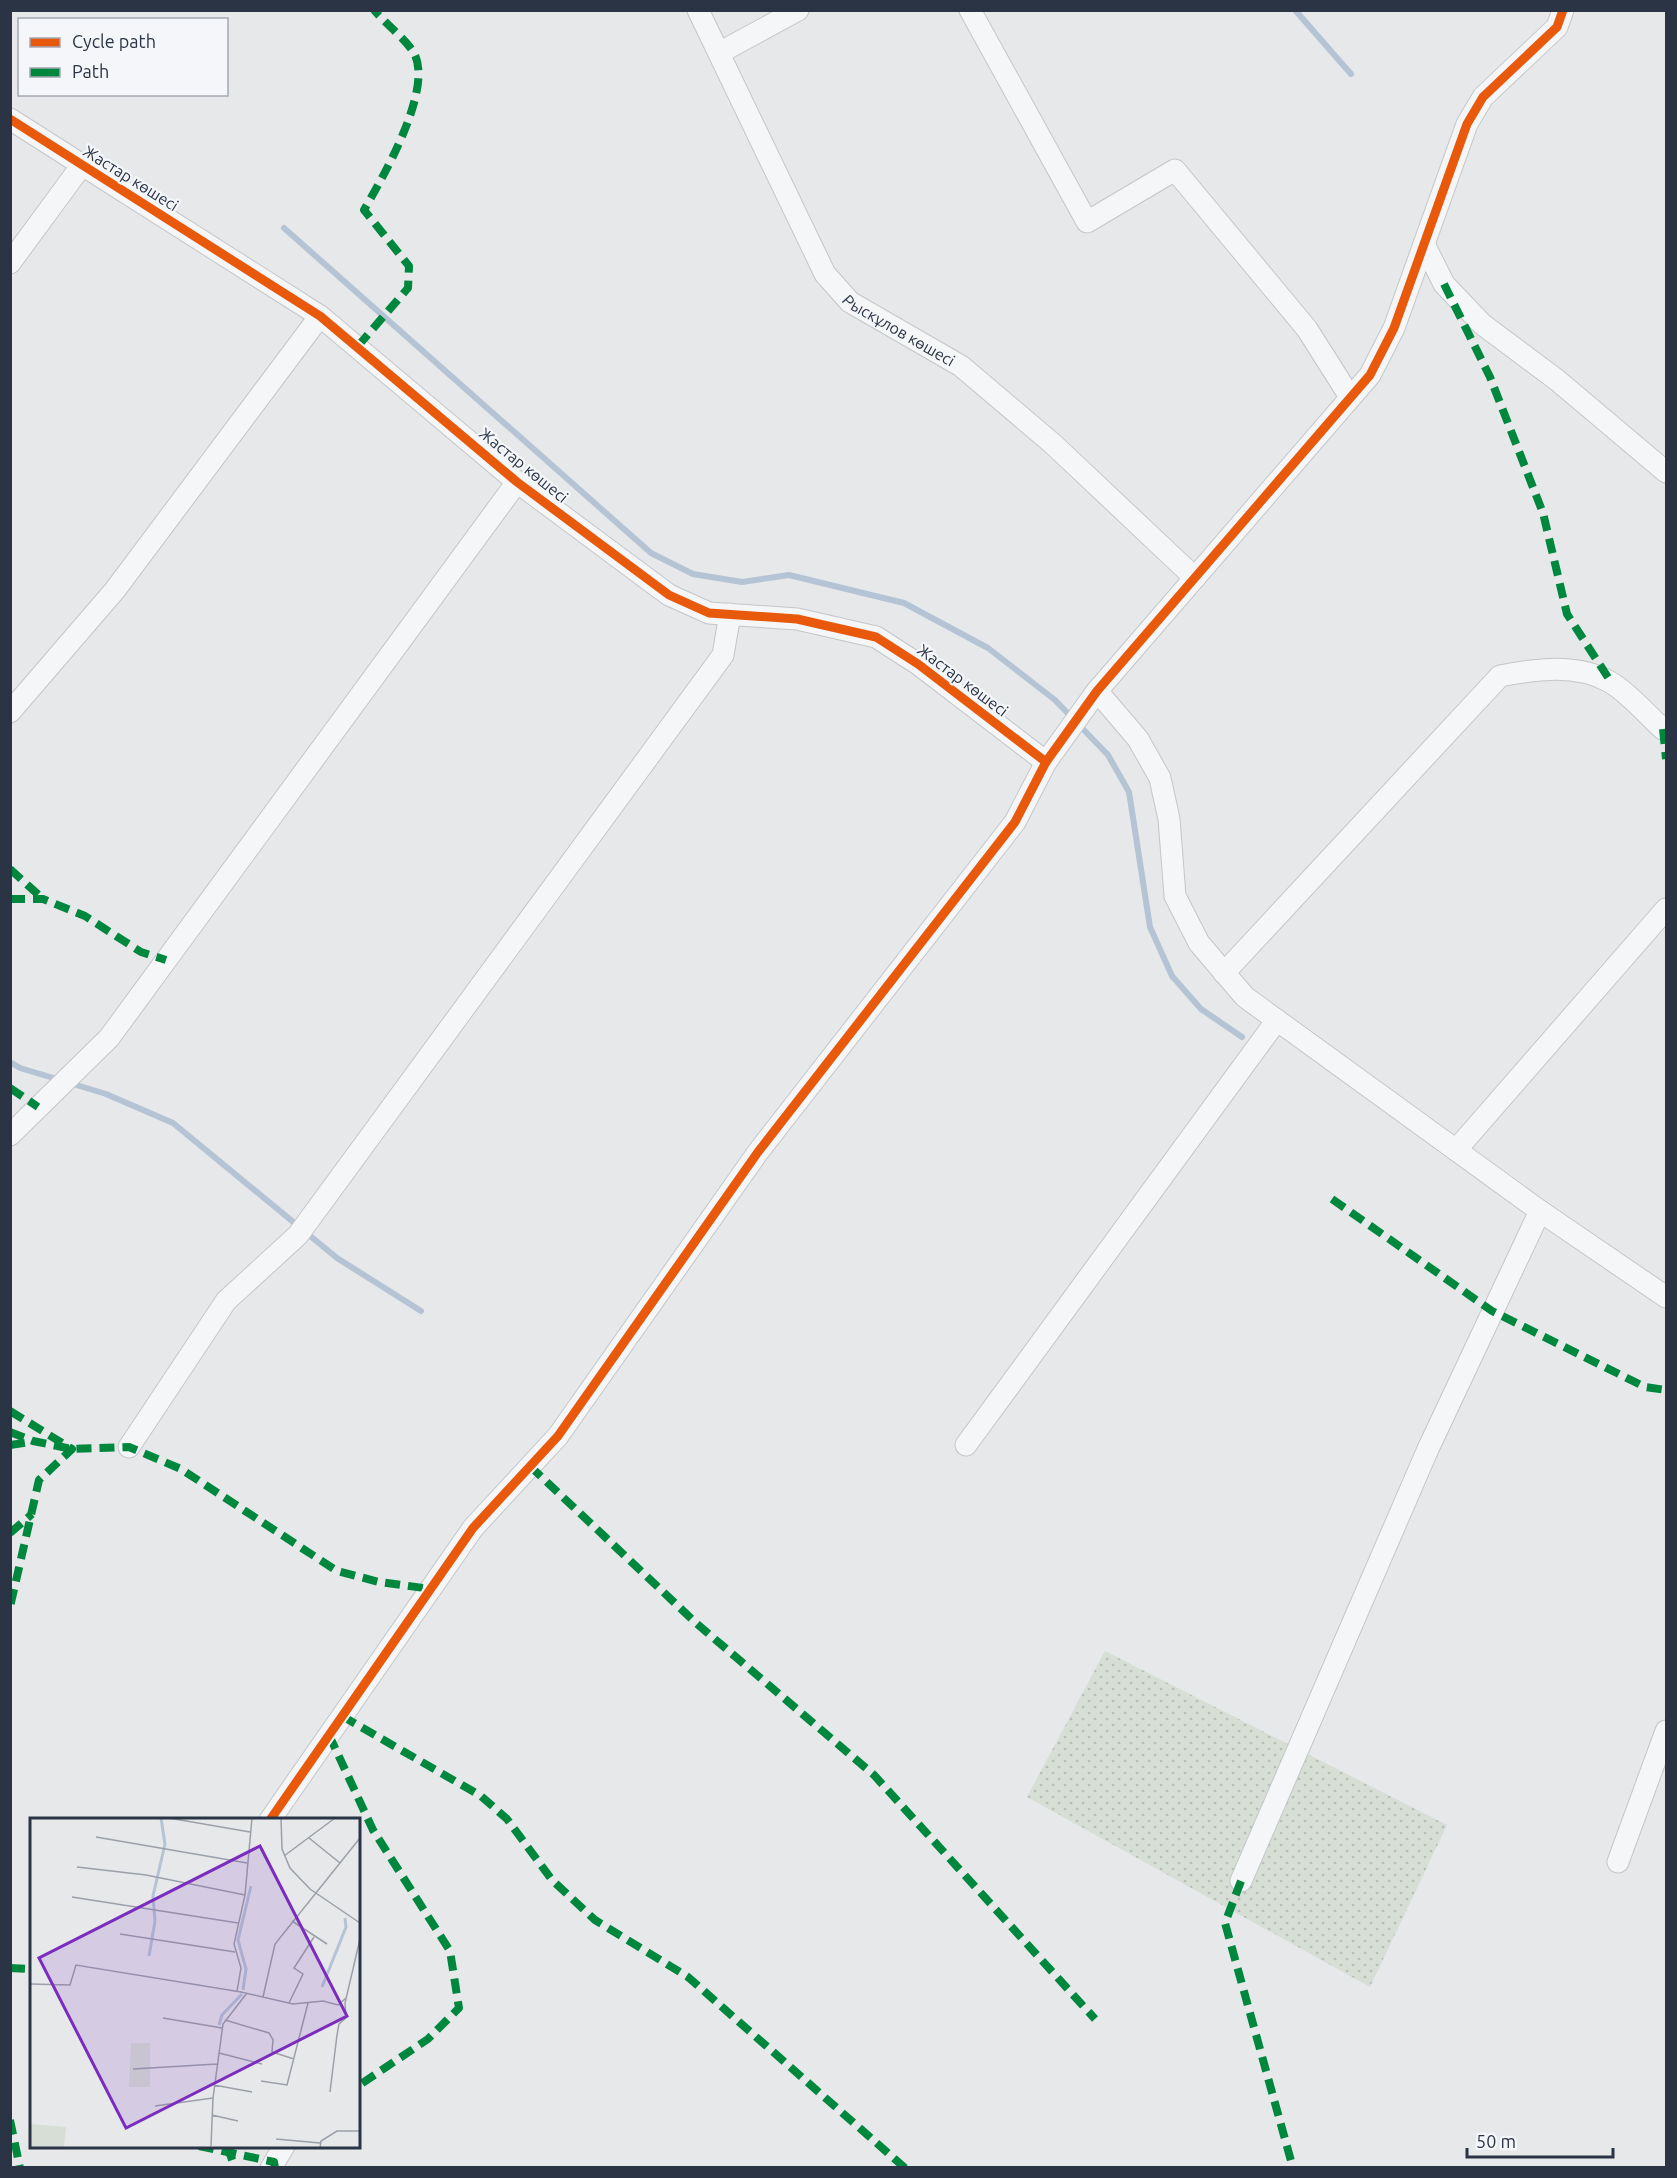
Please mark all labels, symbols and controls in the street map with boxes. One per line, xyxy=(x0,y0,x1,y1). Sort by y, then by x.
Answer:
legend xyxy=(18,18,228,96)
text: Cycle path xyxy=(72,31,156,51)
text: Path xyxy=(72,61,109,81)
street label: Жастар көшесі xyxy=(80,142,182,214)
street label: Рыскұлов көшесі xyxy=(839,291,958,370)
street label: Жастар көшесі xyxy=(476,424,572,506)
street label: Жастар көшесі xyxy=(914,640,1012,720)
inset map xyxy=(30,1818,360,2148)
scale bar xyxy=(1467,2121,1612,2159)
text: 50 m xyxy=(1476,2131,1516,2151)

